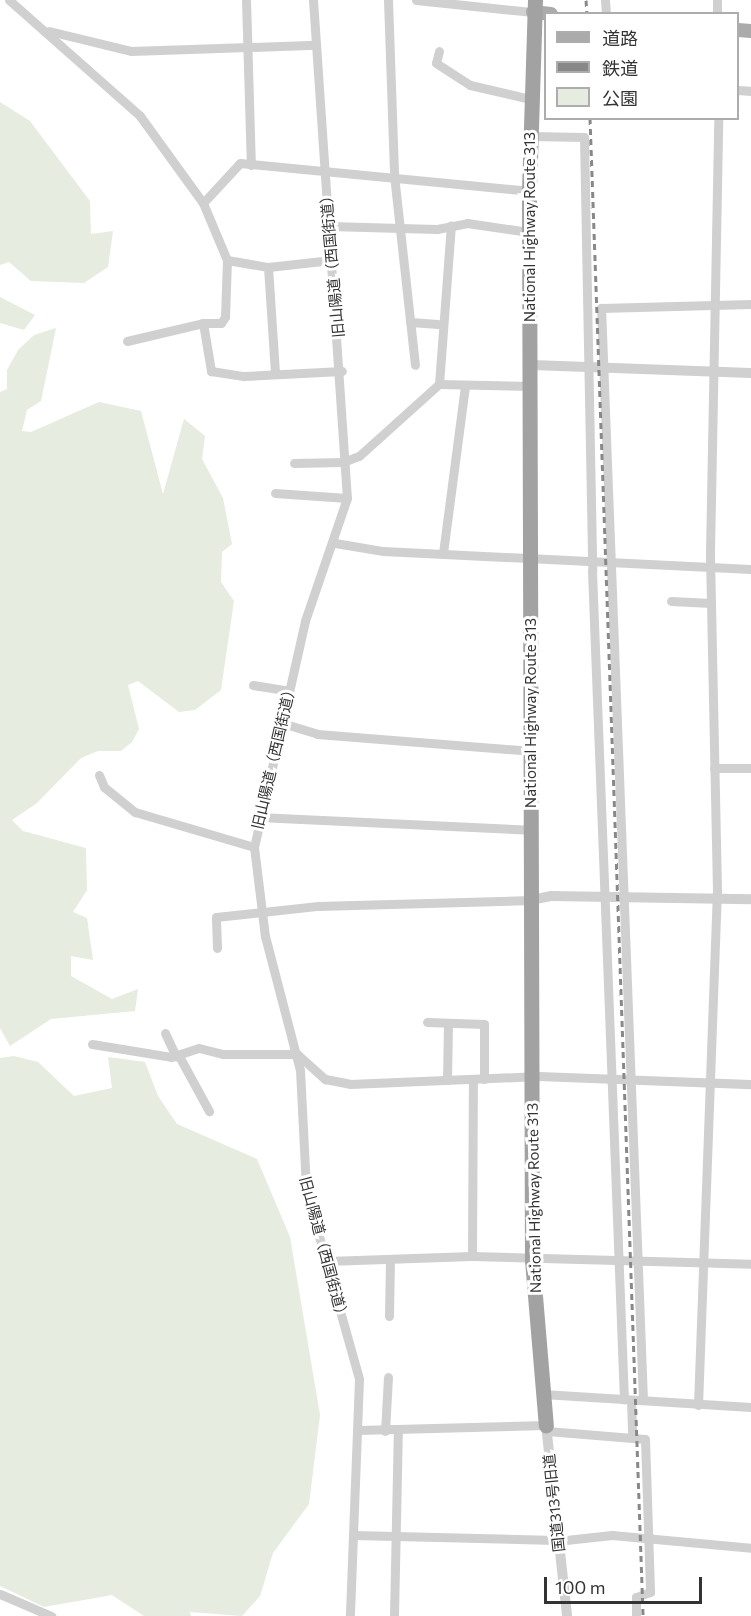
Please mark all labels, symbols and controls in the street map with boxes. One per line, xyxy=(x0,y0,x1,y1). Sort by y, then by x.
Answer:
legend xyxy=(544,12,739,120)
text: 道路 xyxy=(602,27,638,49)
text: 鉄道 xyxy=(602,57,638,79)
text: 公園 xyxy=(602,87,638,109)
street label: National Highway Route 313 xyxy=(521,132,539,322)
street label: 旧山陽道（西国街道） xyxy=(316,188,348,338)
street label: National Highway Route 313 xyxy=(522,618,540,808)
street label: 旧山陽道（西国街道） xyxy=(248,681,300,831)
street label: National Highway Route 313 xyxy=(523,1103,545,1293)
street label: 旧山陽道（西国街道） xyxy=(296,1174,352,1324)
street label: 国道313号旧道 xyxy=(540,1453,568,1553)
scale bar xyxy=(547,1565,704,1603)
text: 100 m xyxy=(555,1576,605,1598)

